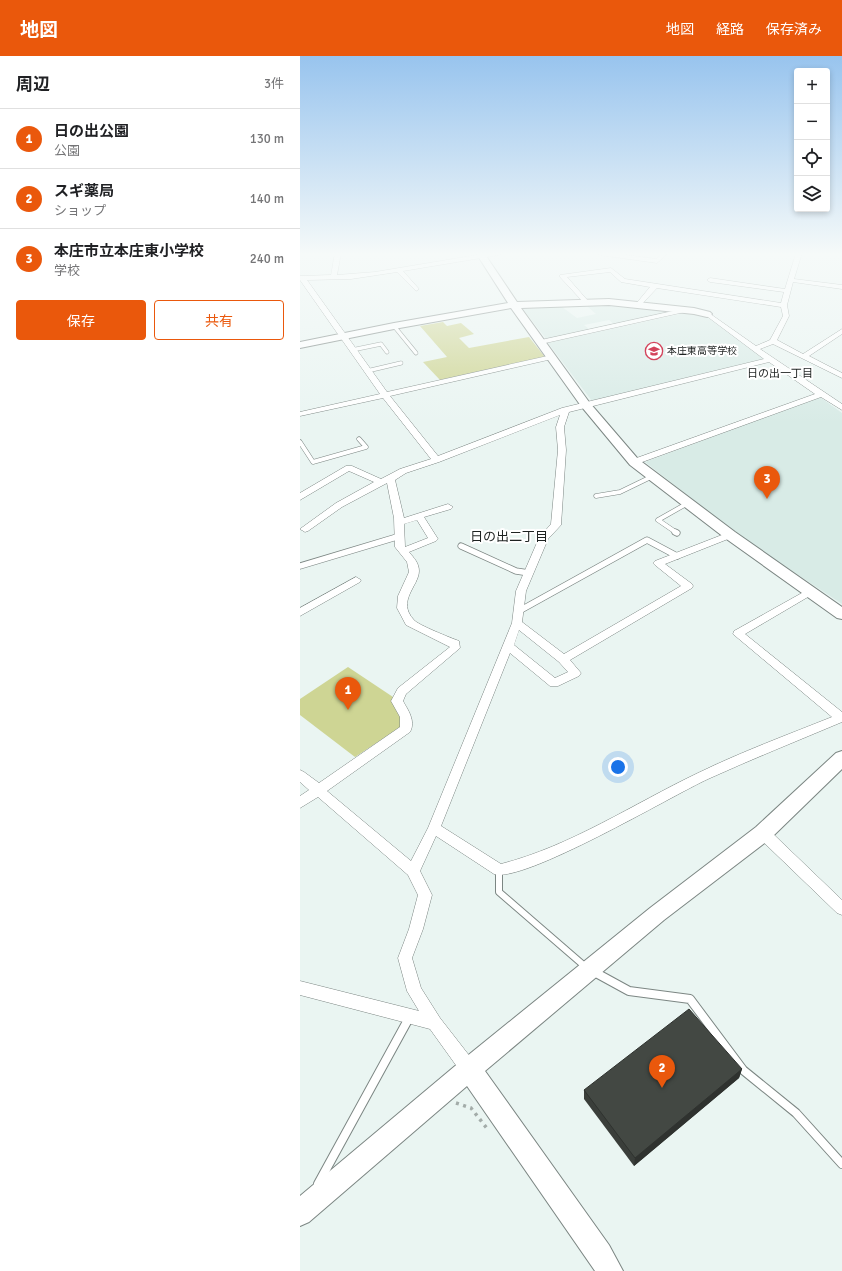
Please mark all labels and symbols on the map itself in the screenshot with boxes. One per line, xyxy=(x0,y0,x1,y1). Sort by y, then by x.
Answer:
school or university icon: 本庄東高等学校 xyxy=(644,341,664,361)
place label: 本庄東高等学校 xyxy=(667,345,737,357)
district label: 日の出一丁目 xyxy=(747,367,813,380)
pin: 3 xyxy=(754,466,780,499)
district label: 日の出二丁目 xyxy=(470,529,548,545)
pin: 1 xyxy=(335,677,361,710)
your location xyxy=(608,757,628,777)
pin: 2 xyxy=(649,1055,675,1088)

